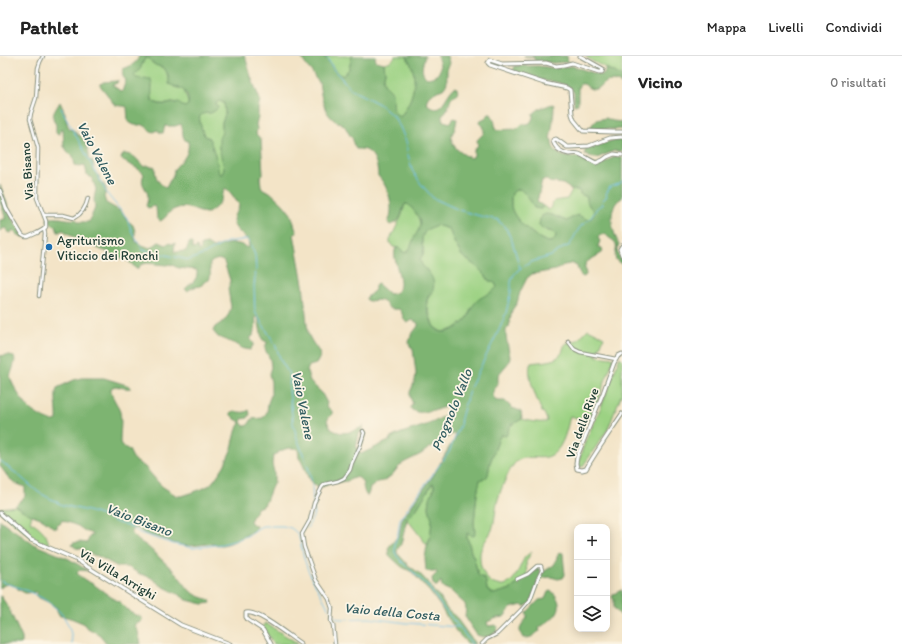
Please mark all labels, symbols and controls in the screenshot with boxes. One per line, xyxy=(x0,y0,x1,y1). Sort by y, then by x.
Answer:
text: Pathlet xyxy=(20,16,78,39)
text: Mappa xyxy=(707,19,746,36)
text: Livelli xyxy=(768,19,803,36)
text: Condividi xyxy=(825,19,882,36)
text: Vicino xyxy=(638,72,682,92)
text: 0 risultati xyxy=(830,75,886,90)
water label: Vaio Valene xyxy=(73,118,121,189)
street label: Via Bisano xyxy=(17,141,37,200)
place label: Agriturismo Viticcio dei Ronchi xyxy=(57,233,158,263)
marker: Agriturismo Viticcio dei Ronchi xyxy=(44,242,54,252)
water label: Prognolo Vallo xyxy=(428,366,477,454)
water label: Vaio Valene xyxy=(288,369,318,442)
street label: Via delle Rive xyxy=(562,386,602,460)
water label: Vaio Bisano xyxy=(104,500,175,541)
map controls xyxy=(574,524,610,632)
button: + xyxy=(574,524,610,560)
street label: Via Villa Arrighi xyxy=(77,545,159,603)
button: − xyxy=(574,560,610,596)
button: layers xyxy=(574,596,610,632)
water label: Vaio della Costa xyxy=(343,599,441,625)

